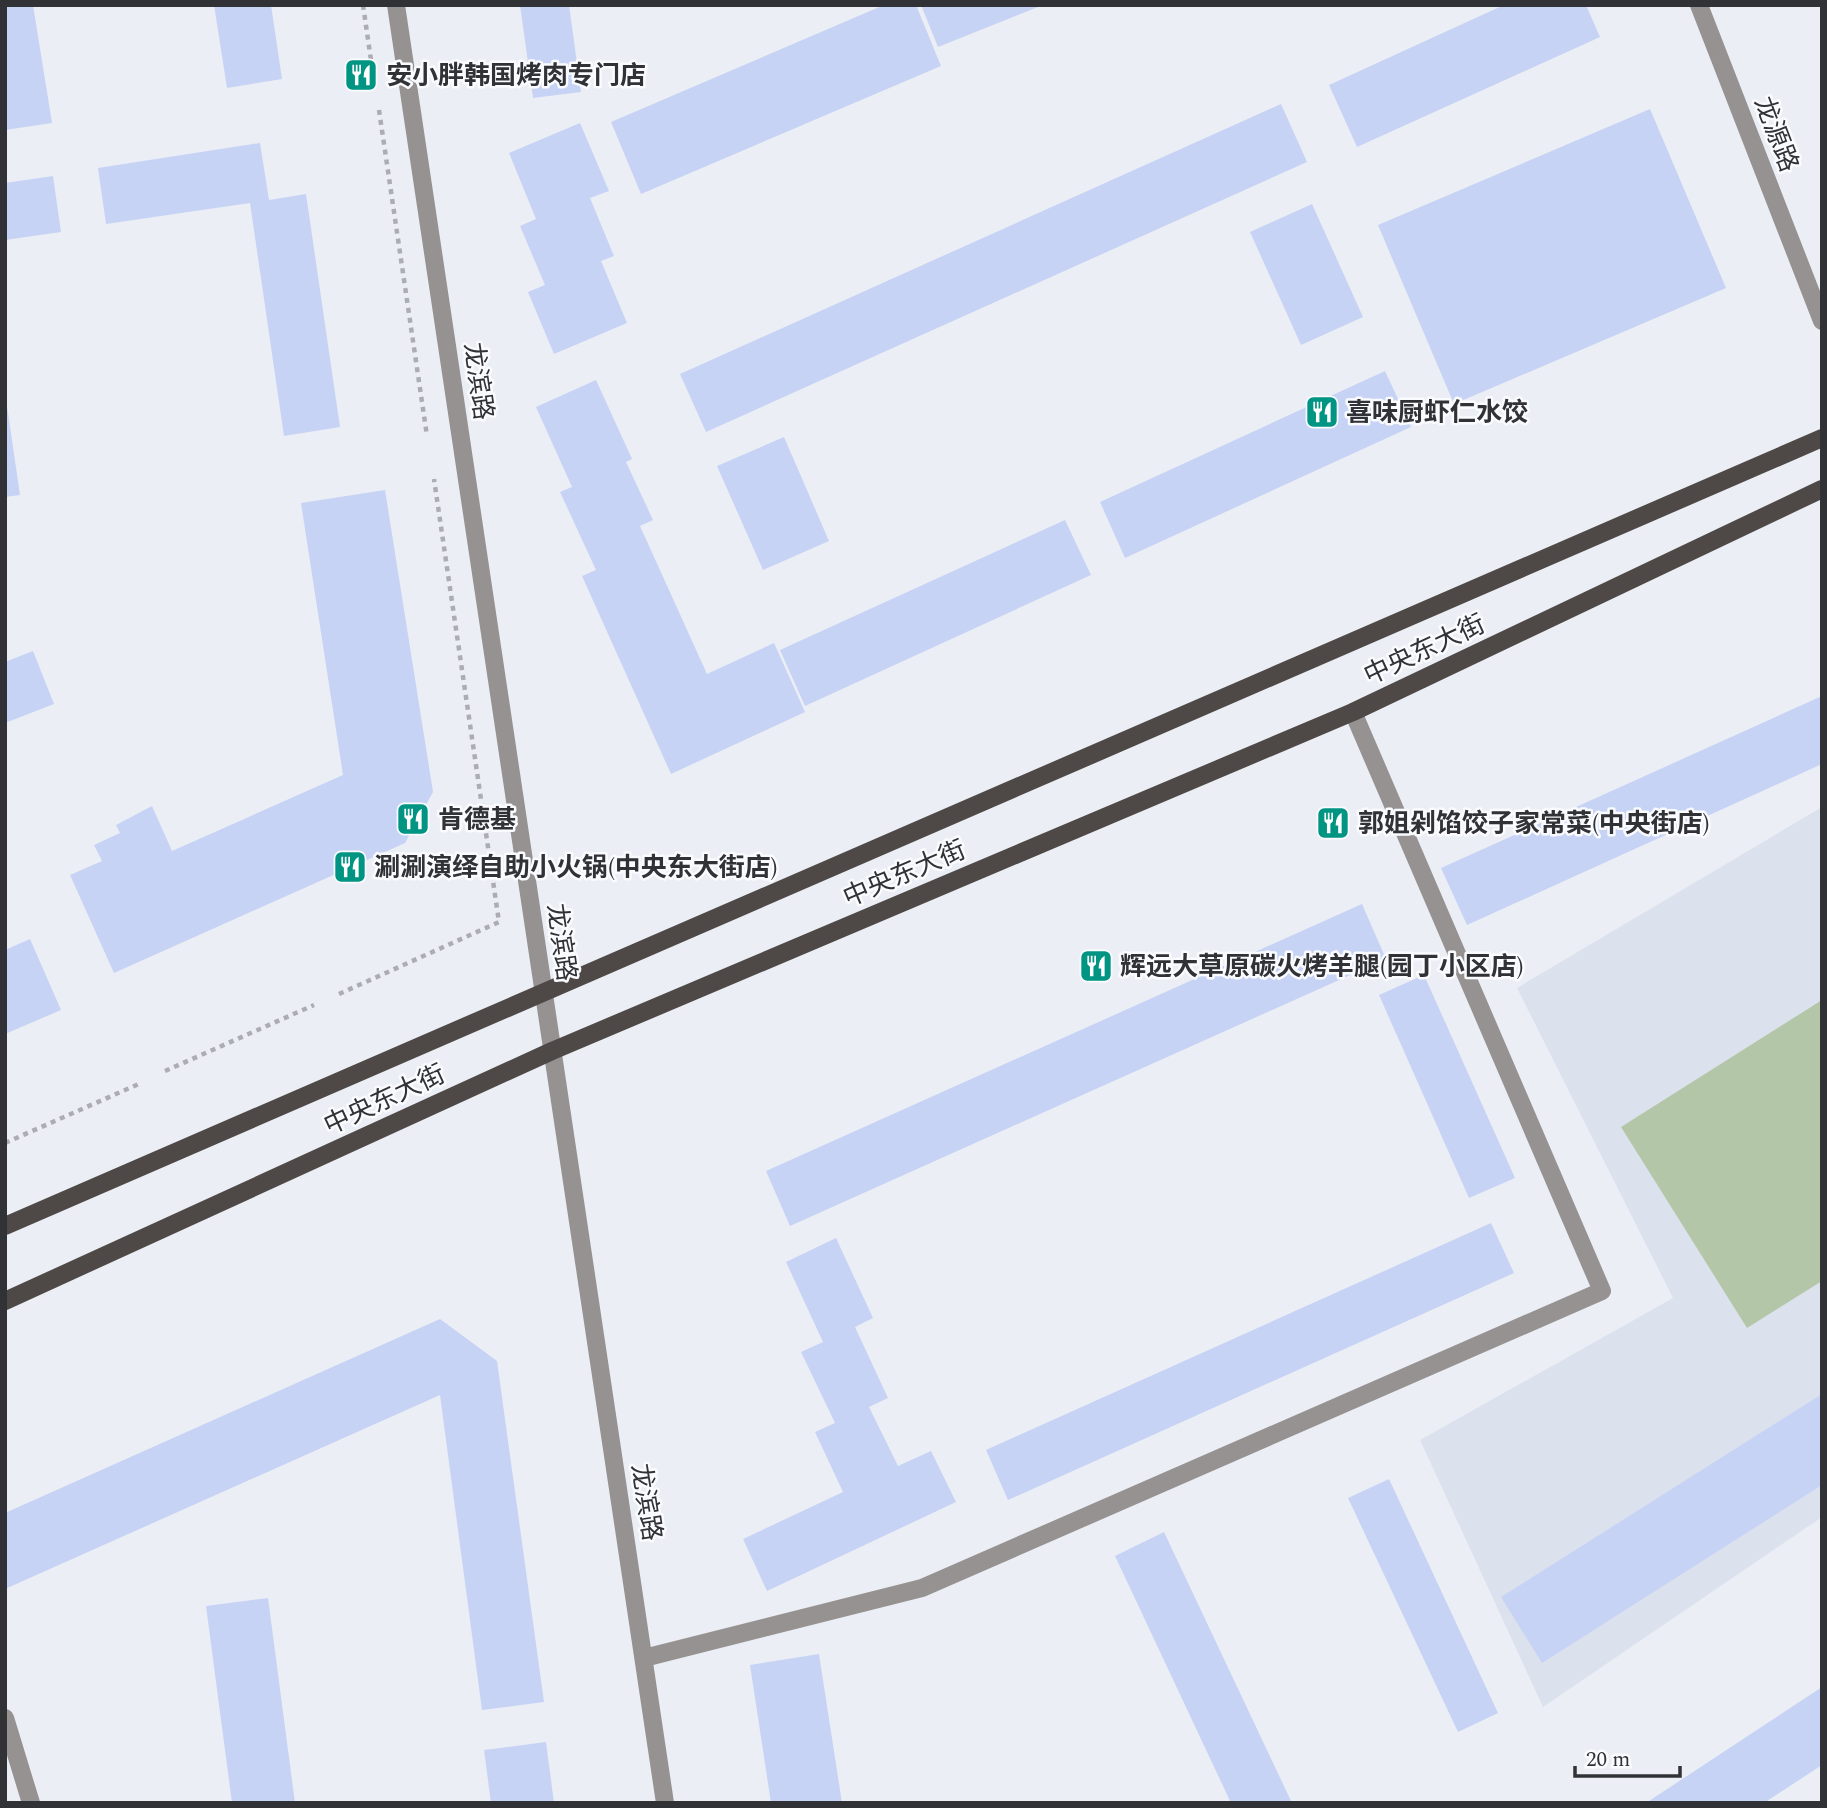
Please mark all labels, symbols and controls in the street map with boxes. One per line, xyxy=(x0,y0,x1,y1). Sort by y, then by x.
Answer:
restaurant icon: 安小胖韩国烤肉专门店 xyxy=(342,56,380,94)
place label: 安小胖韩国烤肉专门店 xyxy=(386,56,646,96)
street label: 龙源路 xyxy=(1743,91,1809,178)
street label: 龙滨路 xyxy=(453,340,503,423)
restaurant icon: 喜味厨虾仁水饺 xyxy=(1303,393,1341,431)
place label: 喜味厨虾仁水饺 xyxy=(1346,393,1528,433)
street label: 中央东大街 xyxy=(1357,604,1492,696)
restaurant icon: 肯德基 xyxy=(394,800,432,838)
place label: 肯德基 xyxy=(438,800,516,840)
restaurant icon: 郭姐剁馅饺子家常菜(中央街店) xyxy=(1314,804,1352,842)
place label: 郭姐剁馅饺子家常菜(中央街店) xyxy=(1358,804,1710,844)
street label: 中央东大街 xyxy=(837,830,972,918)
restaurant icon: 涮涮演绎自助小火锅(中央东大街店) xyxy=(331,848,369,886)
place label: 涮涮演绎自助小火锅(中央东大街店) xyxy=(374,848,778,888)
street label: 龙滨路 xyxy=(536,901,586,984)
restaurant icon: 辉远大草原碳火烤羊腿(园丁小区店) xyxy=(1077,947,1115,985)
place label: 辉远大草原碳火烤羊腿(园丁小区店) xyxy=(1120,947,1524,987)
street label: 中央东大街 xyxy=(317,1054,452,1146)
street label: 龙滨路 xyxy=(620,1461,672,1544)
scale bar xyxy=(1575,1734,1680,1778)
text: 20 m xyxy=(1586,1744,1630,1776)

